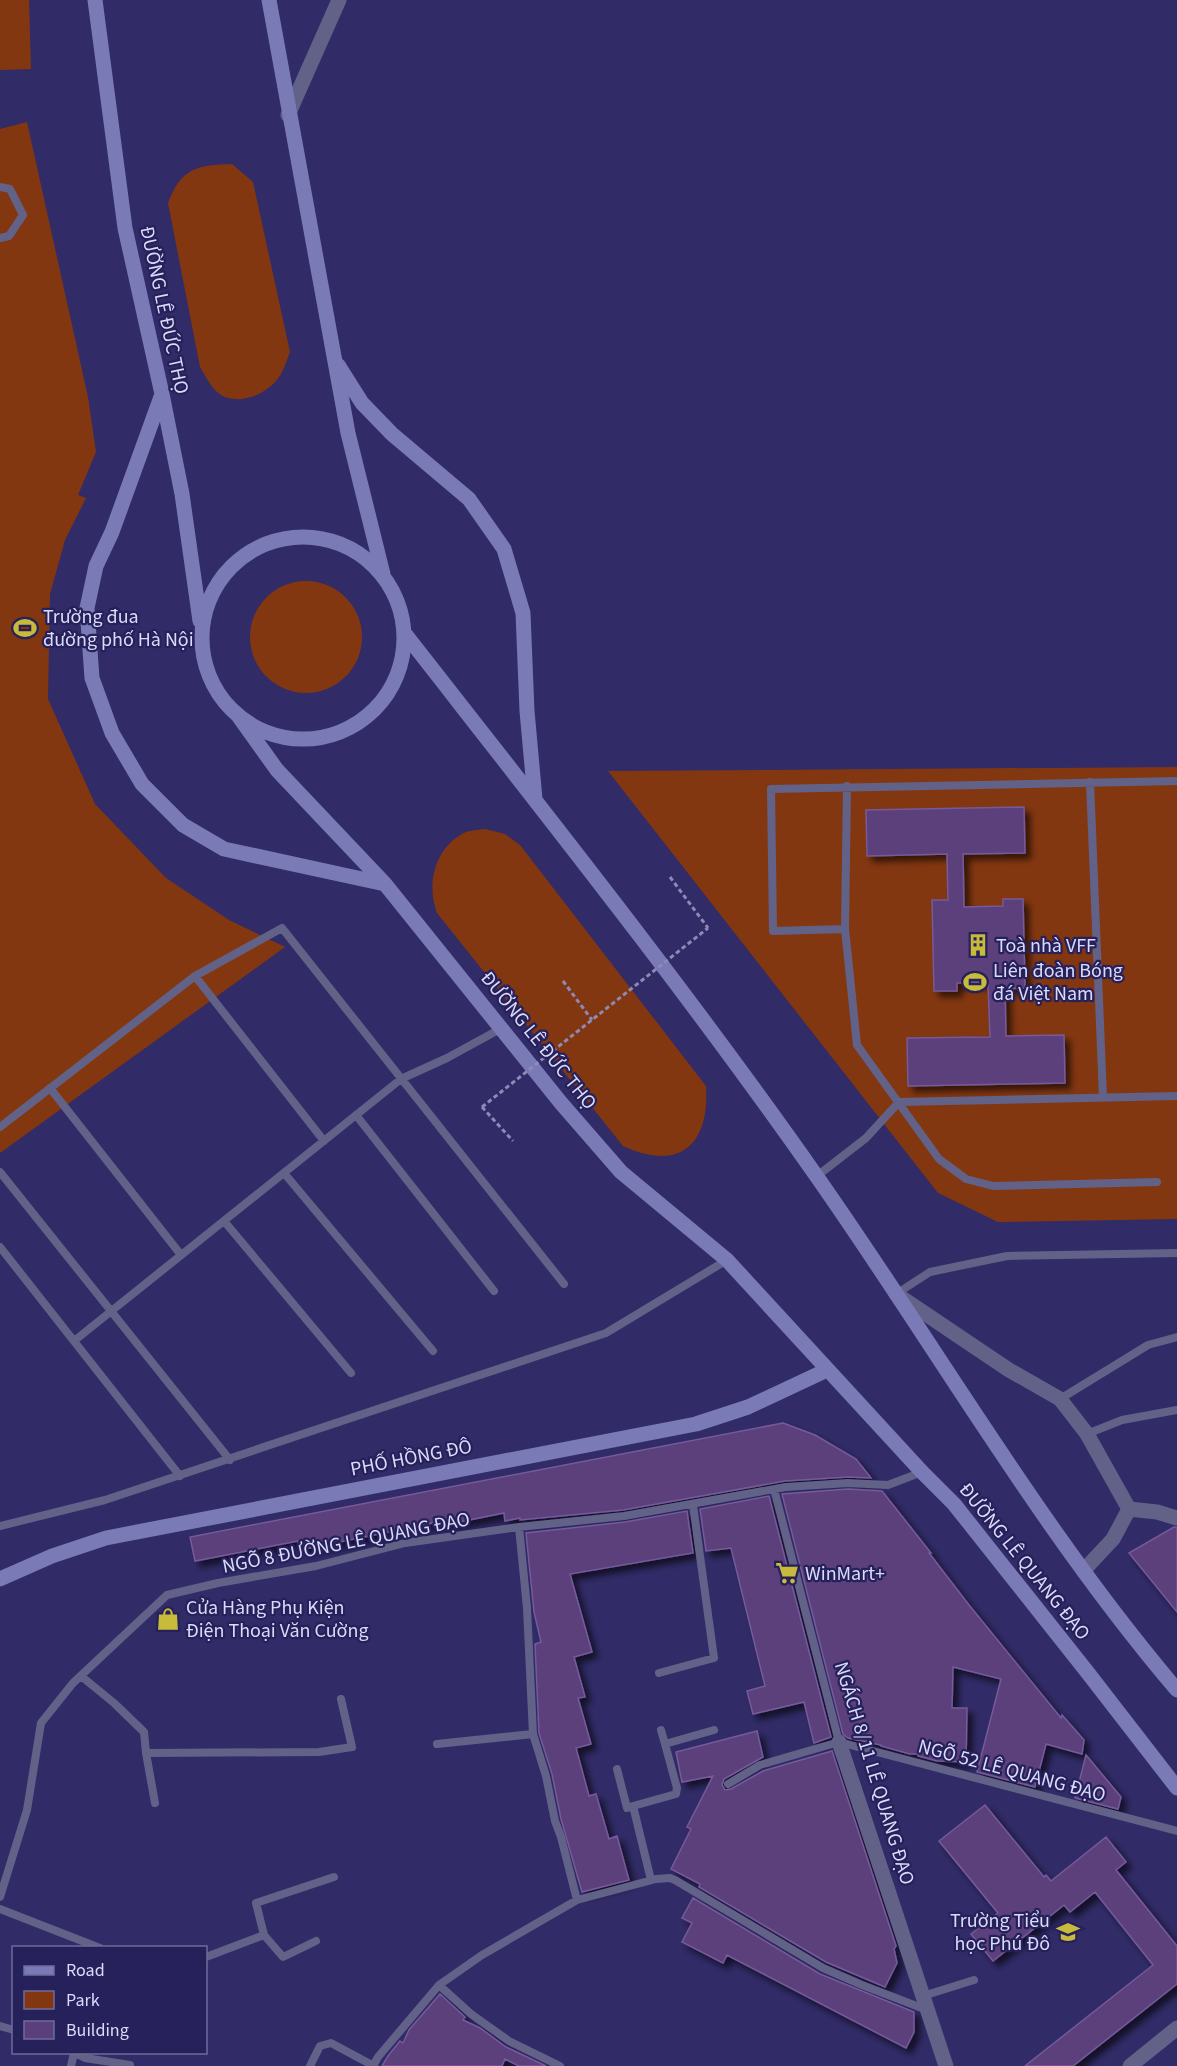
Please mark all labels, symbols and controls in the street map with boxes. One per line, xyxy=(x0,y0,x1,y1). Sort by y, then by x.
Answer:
street label: ĐƯỜNG LÊ ĐỨC THỌ xyxy=(133,224,195,397)
place label: Trường đua đường phố Hà Nội xyxy=(43,603,194,654)
sports icon: Trường đua đường phố Hà Nội xyxy=(12,615,38,641)
building icon: Toà nhà VFF xyxy=(965,932,991,958)
place label: Toà nhà VFF xyxy=(996,932,1096,960)
place label: Liên đoàn Bóng đá Việt Nam xyxy=(993,957,1123,1008)
street label: ĐƯỜNG LÊ ĐỨC THỌ xyxy=(474,965,603,1116)
sports icon: Liên đoàn Bóng đá Việt Nam xyxy=(962,969,988,995)
street label: PHỐ HỒNG ĐÔ xyxy=(348,1432,474,1483)
street label: ĐƯỜNG LÊ QUANG ĐẠO xyxy=(952,1477,1097,1646)
street label: NGÕ 8 ĐƯỜNG LÊ QUANG ĐẠO xyxy=(220,1505,472,1581)
supermarket icon: WinMart+ xyxy=(774,1560,800,1586)
place label: WinMart+ xyxy=(805,1560,885,1588)
place label: Cửa Hàng Phụ Kiện Điện Thoại Văn Cường xyxy=(186,1594,368,1645)
shop icon: Cửa Hàng Phụ Kiện Điện Thoại Văn Cường xyxy=(155,1606,181,1632)
street label: NGÁCH 8/11 LÊ QUANG ĐẠO xyxy=(827,1658,921,1888)
street label: NGÕ 52 LÊ QUANG ĐẠO xyxy=(915,1732,1109,1809)
place label: Trường Tiểu học Phú Đô xyxy=(950,1907,1050,1958)
school or university icon: Trường Tiểu học Phú Đô xyxy=(1055,1919,1081,1945)
legend xyxy=(12,1946,207,2054)
text: Road xyxy=(66,1958,105,1983)
text: Park xyxy=(66,1988,100,2013)
text: Building xyxy=(66,2018,129,2043)

